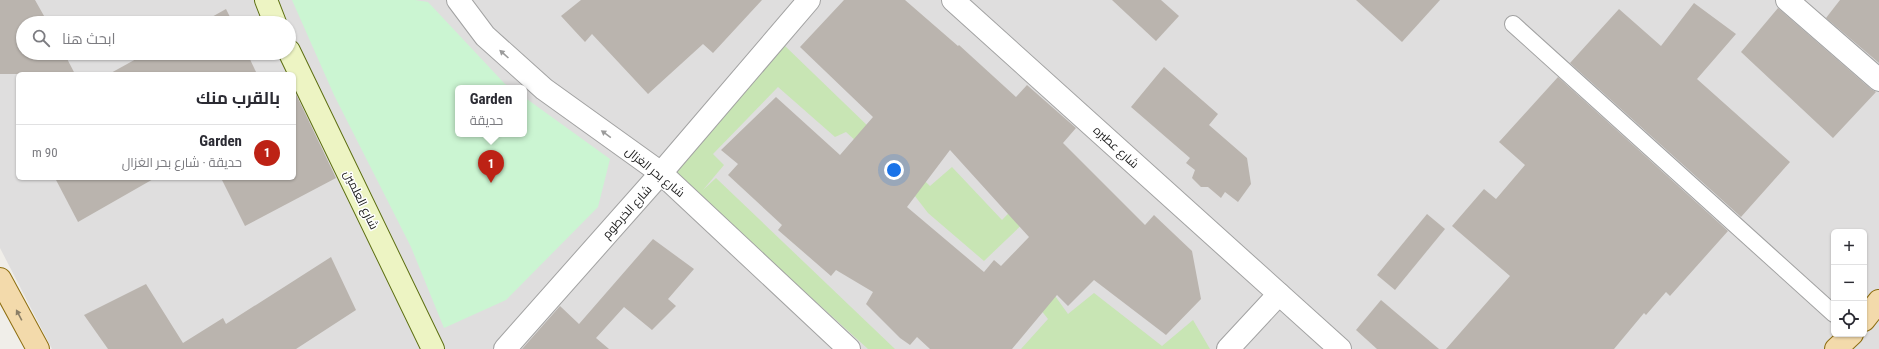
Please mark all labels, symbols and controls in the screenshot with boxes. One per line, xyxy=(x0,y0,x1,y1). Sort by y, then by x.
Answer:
search box xyxy=(16,16,296,60)
icon: search xyxy=(30,27,52,49)
text: ابحث هنا xyxy=(62,30,116,48)
one-way arrow xyxy=(499,49,510,58)
popup xyxy=(455,85,527,137)
text: بالقرب منك xyxy=(196,88,280,108)
text: Garden xyxy=(470,90,512,108)
text: حديقة xyxy=(470,113,503,128)
street label: شارع عطبره xyxy=(1090,123,1142,172)
one-way arrow xyxy=(601,130,612,138)
text: Garden xyxy=(199,132,242,150)
street label: شارع بحر الغزال xyxy=(622,144,687,201)
text: 90 m xyxy=(32,145,58,160)
text: 1 xyxy=(264,145,270,160)
pin: 1 xyxy=(478,150,504,183)
text: حديقة · شارع بحر الغزال xyxy=(122,155,242,170)
your location xyxy=(884,160,904,180)
street label: شارع العلمين xyxy=(340,168,381,232)
street label: شارع الخرطوم xyxy=(599,182,655,242)
map controls xyxy=(1831,229,1867,337)
button: + xyxy=(1831,229,1867,265)
button: − xyxy=(1831,265,1867,301)
button: locate xyxy=(1831,301,1867,337)
one-way arrow xyxy=(16,309,23,320)

